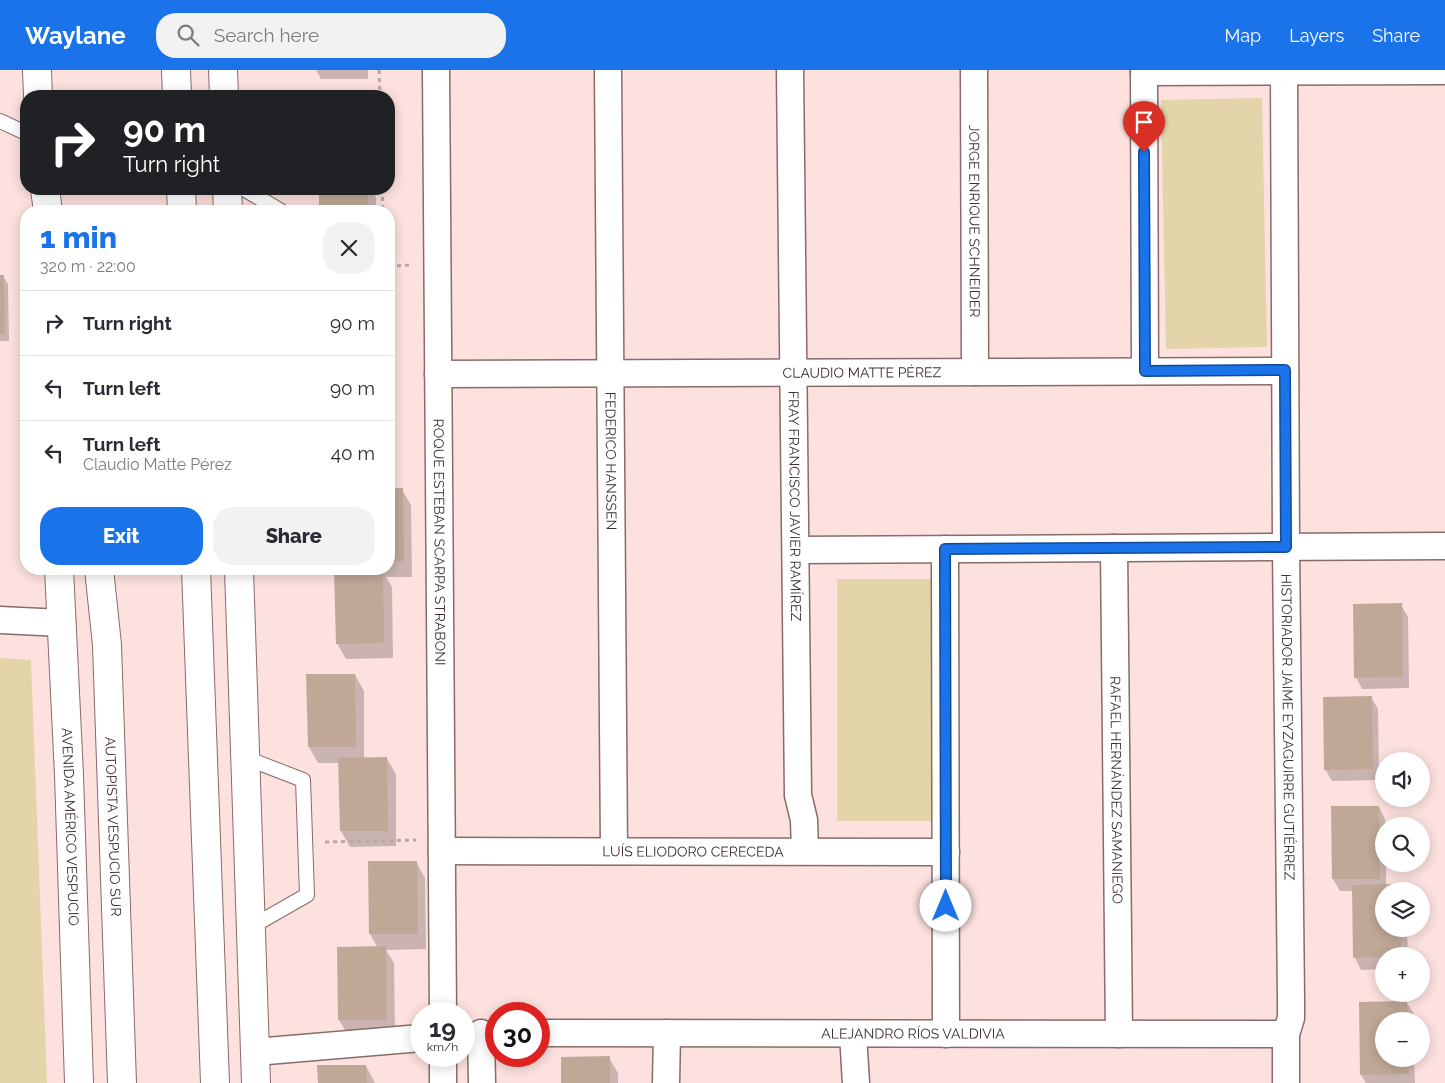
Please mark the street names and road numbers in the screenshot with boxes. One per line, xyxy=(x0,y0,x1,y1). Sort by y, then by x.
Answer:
street label: JORGE ENRIQUE SCHNEIDER xyxy=(966,125,983,317)
street label: CLAUDIO MATTE PÉREZ xyxy=(783,363,942,381)
street label: FRAY FRANCISCO JAVIER RAMÍREZ xyxy=(786,391,805,622)
street label: FEDERICO HANSSEN xyxy=(602,392,620,530)
street label: ROQUE ESTEBAN SCARPA STRABONI xyxy=(431,419,448,665)
street label: HISTORIADOR JAIME EYZAGUIRRE GUTIÉRREZ xyxy=(1278,573,1298,881)
street label: RAFAEL HERNÁNDEZ SAMANIEGO xyxy=(1107,676,1126,904)
street label: AVENIDA AMÉRICO VESPUCIO xyxy=(59,727,82,926)
street label: AUTOPISTA VESPUCIO SUR xyxy=(102,736,124,917)
street label: LUÍS ELIODORO CERECEDA xyxy=(602,842,784,860)
street label: ALEJANDRO RÍOS VALDIVIA xyxy=(821,1025,1005,1042)

